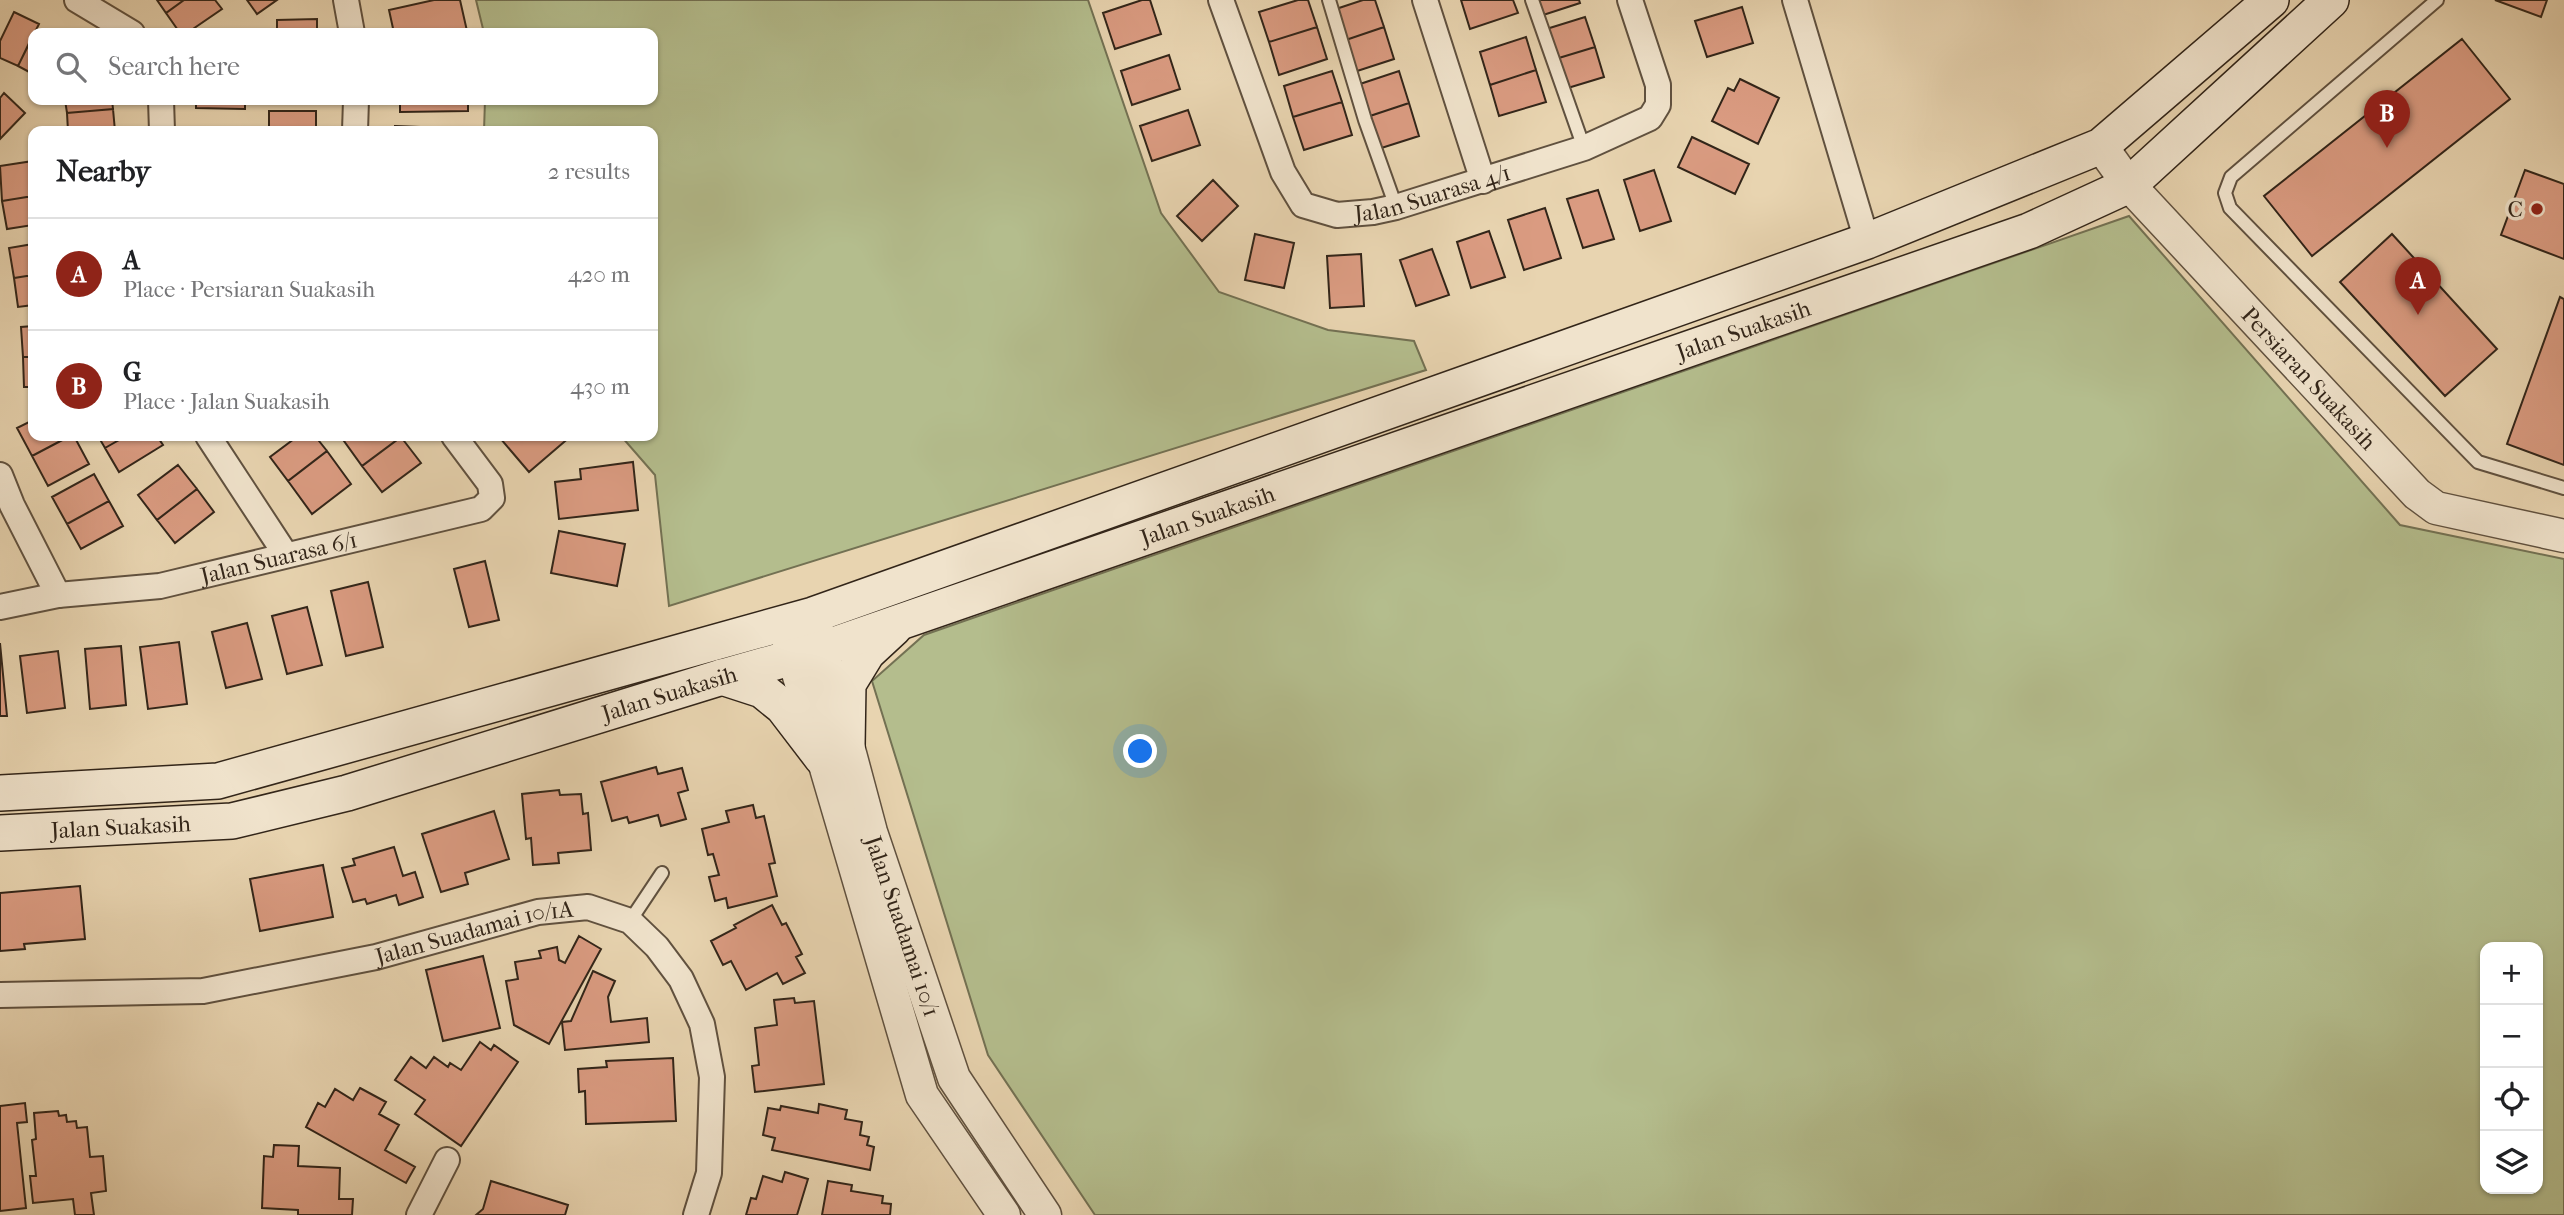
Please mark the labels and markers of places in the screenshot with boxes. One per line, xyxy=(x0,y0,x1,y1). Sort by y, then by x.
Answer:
pin: B xyxy=(2364,90,2410,148)
place label: C xyxy=(2508,196,2523,223)
marker: C xyxy=(2529,201,2545,217)
pin: A xyxy=(2395,257,2441,315)

